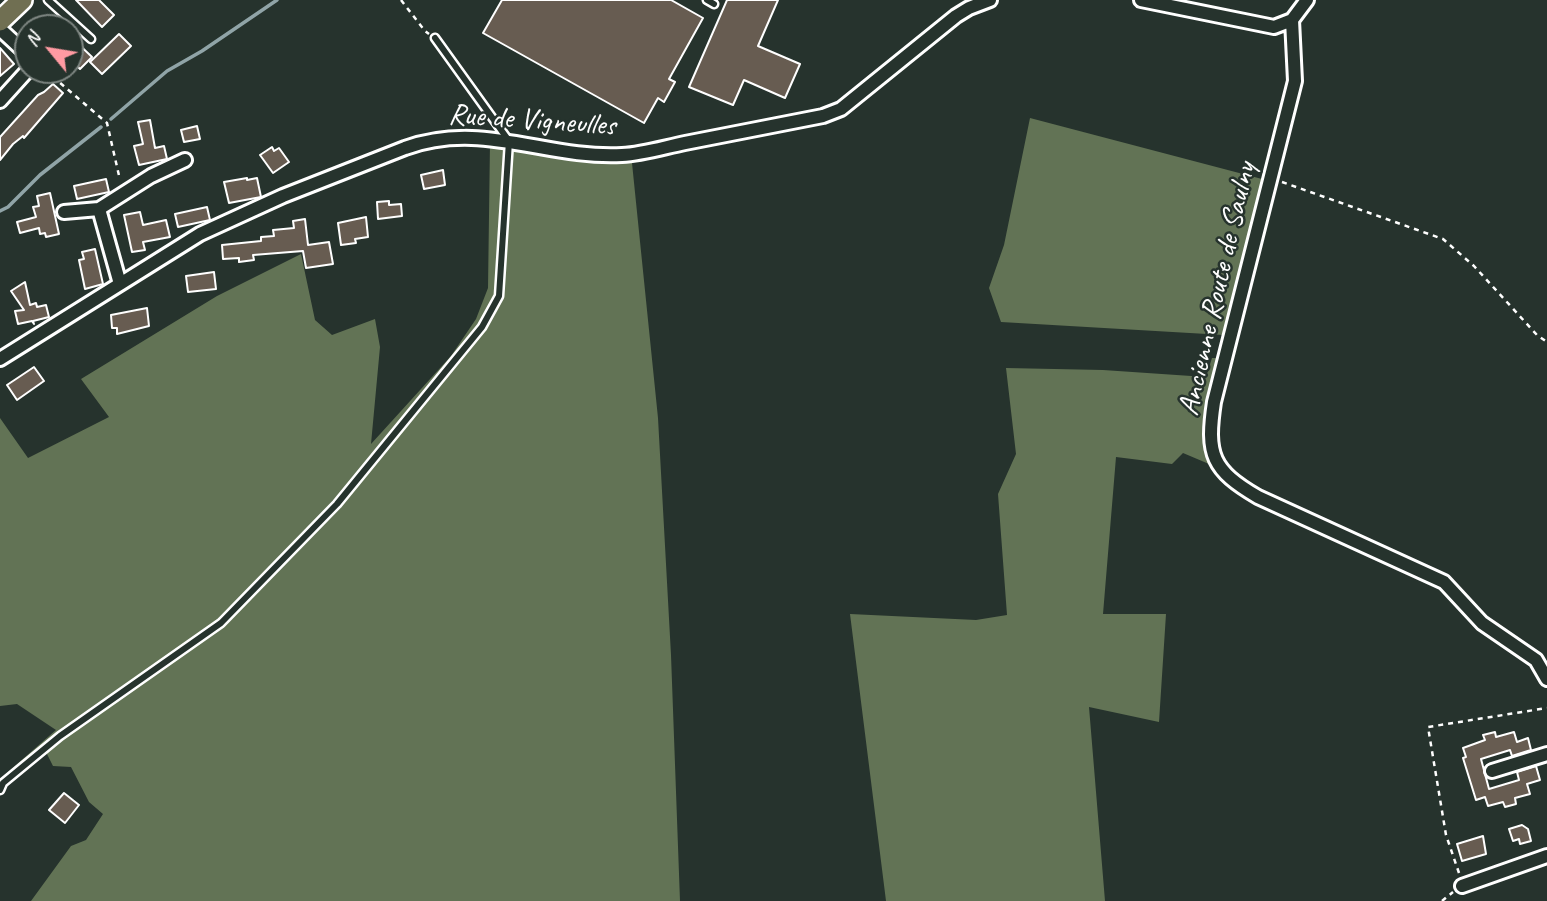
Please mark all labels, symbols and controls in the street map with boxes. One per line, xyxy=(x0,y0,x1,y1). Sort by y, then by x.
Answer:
north arrow xyxy=(14,14,84,84)
text: N xyxy=(19,28,46,51)
street label: Rue de Vigneulles xyxy=(447,97,617,145)
street label: Ancienne Route de Saulny xyxy=(1171,159,1265,419)

